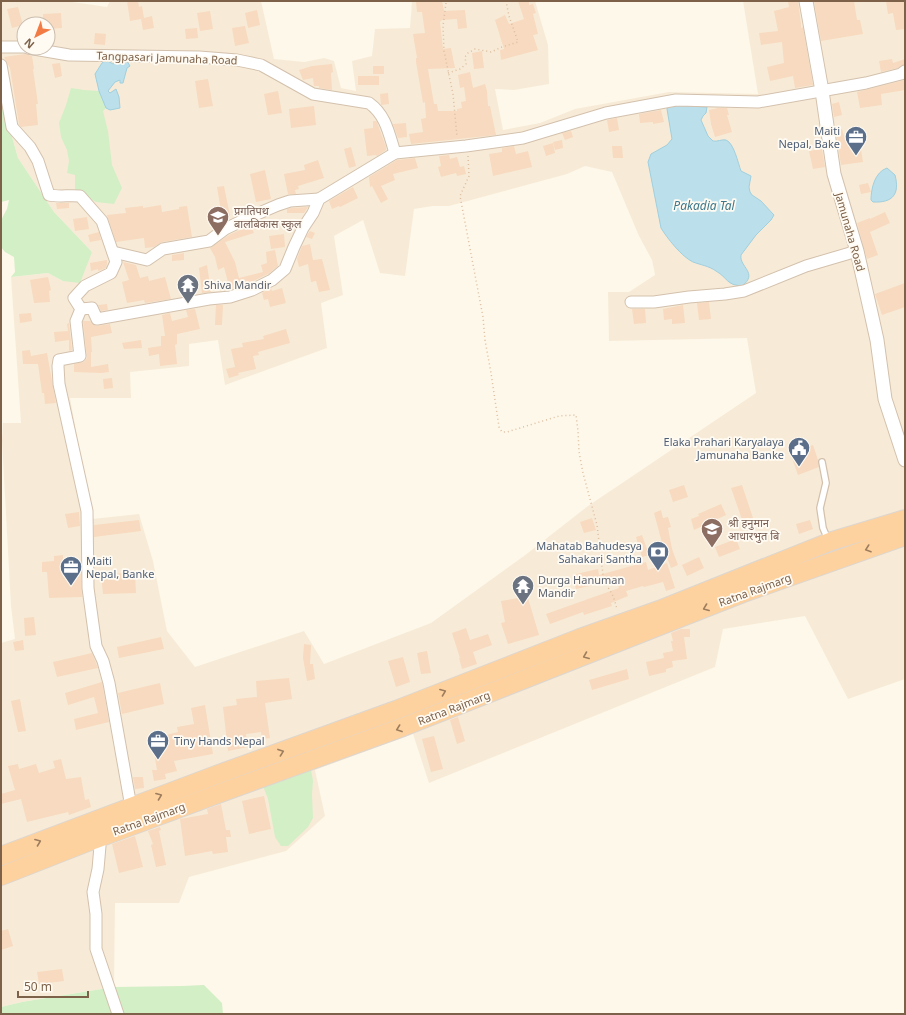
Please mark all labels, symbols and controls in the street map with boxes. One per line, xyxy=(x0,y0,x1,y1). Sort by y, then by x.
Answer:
north arrow xyxy=(16,16,56,56)
text: N xyxy=(21,35,37,52)
street label: Tangpasari Jamunaha Road xyxy=(96,48,238,67)
place label: Maiti Nepal, Bake xyxy=(778,123,840,151)
office icon: Maiti Nepal, Bake xyxy=(843,124,869,157)
street label: Jamunaha Road xyxy=(832,190,869,273)
water label: Pakadia Tal xyxy=(673,197,736,214)
place label: प्रगतिपथ बालबिकास स्कुल xyxy=(234,203,302,231)
school or university icon: प्रगतिपथ बालबिकास स्कुल xyxy=(205,204,231,237)
temple icon: Shiva Mandir xyxy=(175,272,201,305)
place label: Shiva Mandir xyxy=(204,277,272,292)
place label: Elaka Prahari Karyalaya Jamunaha Banke xyxy=(664,434,784,462)
public building icon: Elaka Prahari Karyalaya Jamunaha Banke xyxy=(786,435,812,468)
place label: श्री हनुमान आधारभुत बि xyxy=(728,515,780,543)
school or university icon: श्री हनुमान आधारभुत बि xyxy=(699,516,725,549)
place label: Mahatab Bahudesya Sahakari Santha xyxy=(536,538,642,566)
bank icon: Mahatab Bahudesya Sahakari Santha xyxy=(645,539,671,572)
one-way arrow xyxy=(865,544,872,553)
place label: Maiti Nepal, Banke xyxy=(86,553,154,581)
office icon: Maiti Nepal, Banke xyxy=(58,554,84,587)
street label: Ratna Rajmarg xyxy=(716,569,793,610)
place label: Durga Hanuman Mandir xyxy=(538,572,624,600)
temple icon: Durga Hanuman Mandir xyxy=(510,573,536,606)
one-way arrow xyxy=(703,603,710,611)
one-way arrow xyxy=(582,651,590,659)
street label: Ratna Rajmarg xyxy=(416,687,492,728)
one-way arrow xyxy=(439,688,446,696)
one-way arrow xyxy=(396,724,403,732)
office icon: Tiny Hands Nepal xyxy=(145,728,171,761)
place label: Tiny Hands Nepal xyxy=(174,733,265,748)
one-way arrow xyxy=(278,748,285,756)
one-way arrow xyxy=(156,793,163,801)
street label: Ratna Rajmarg xyxy=(110,798,187,839)
one-way arrow xyxy=(34,838,41,847)
scale bar xyxy=(18,973,88,999)
text: 50 m xyxy=(24,978,52,995)

